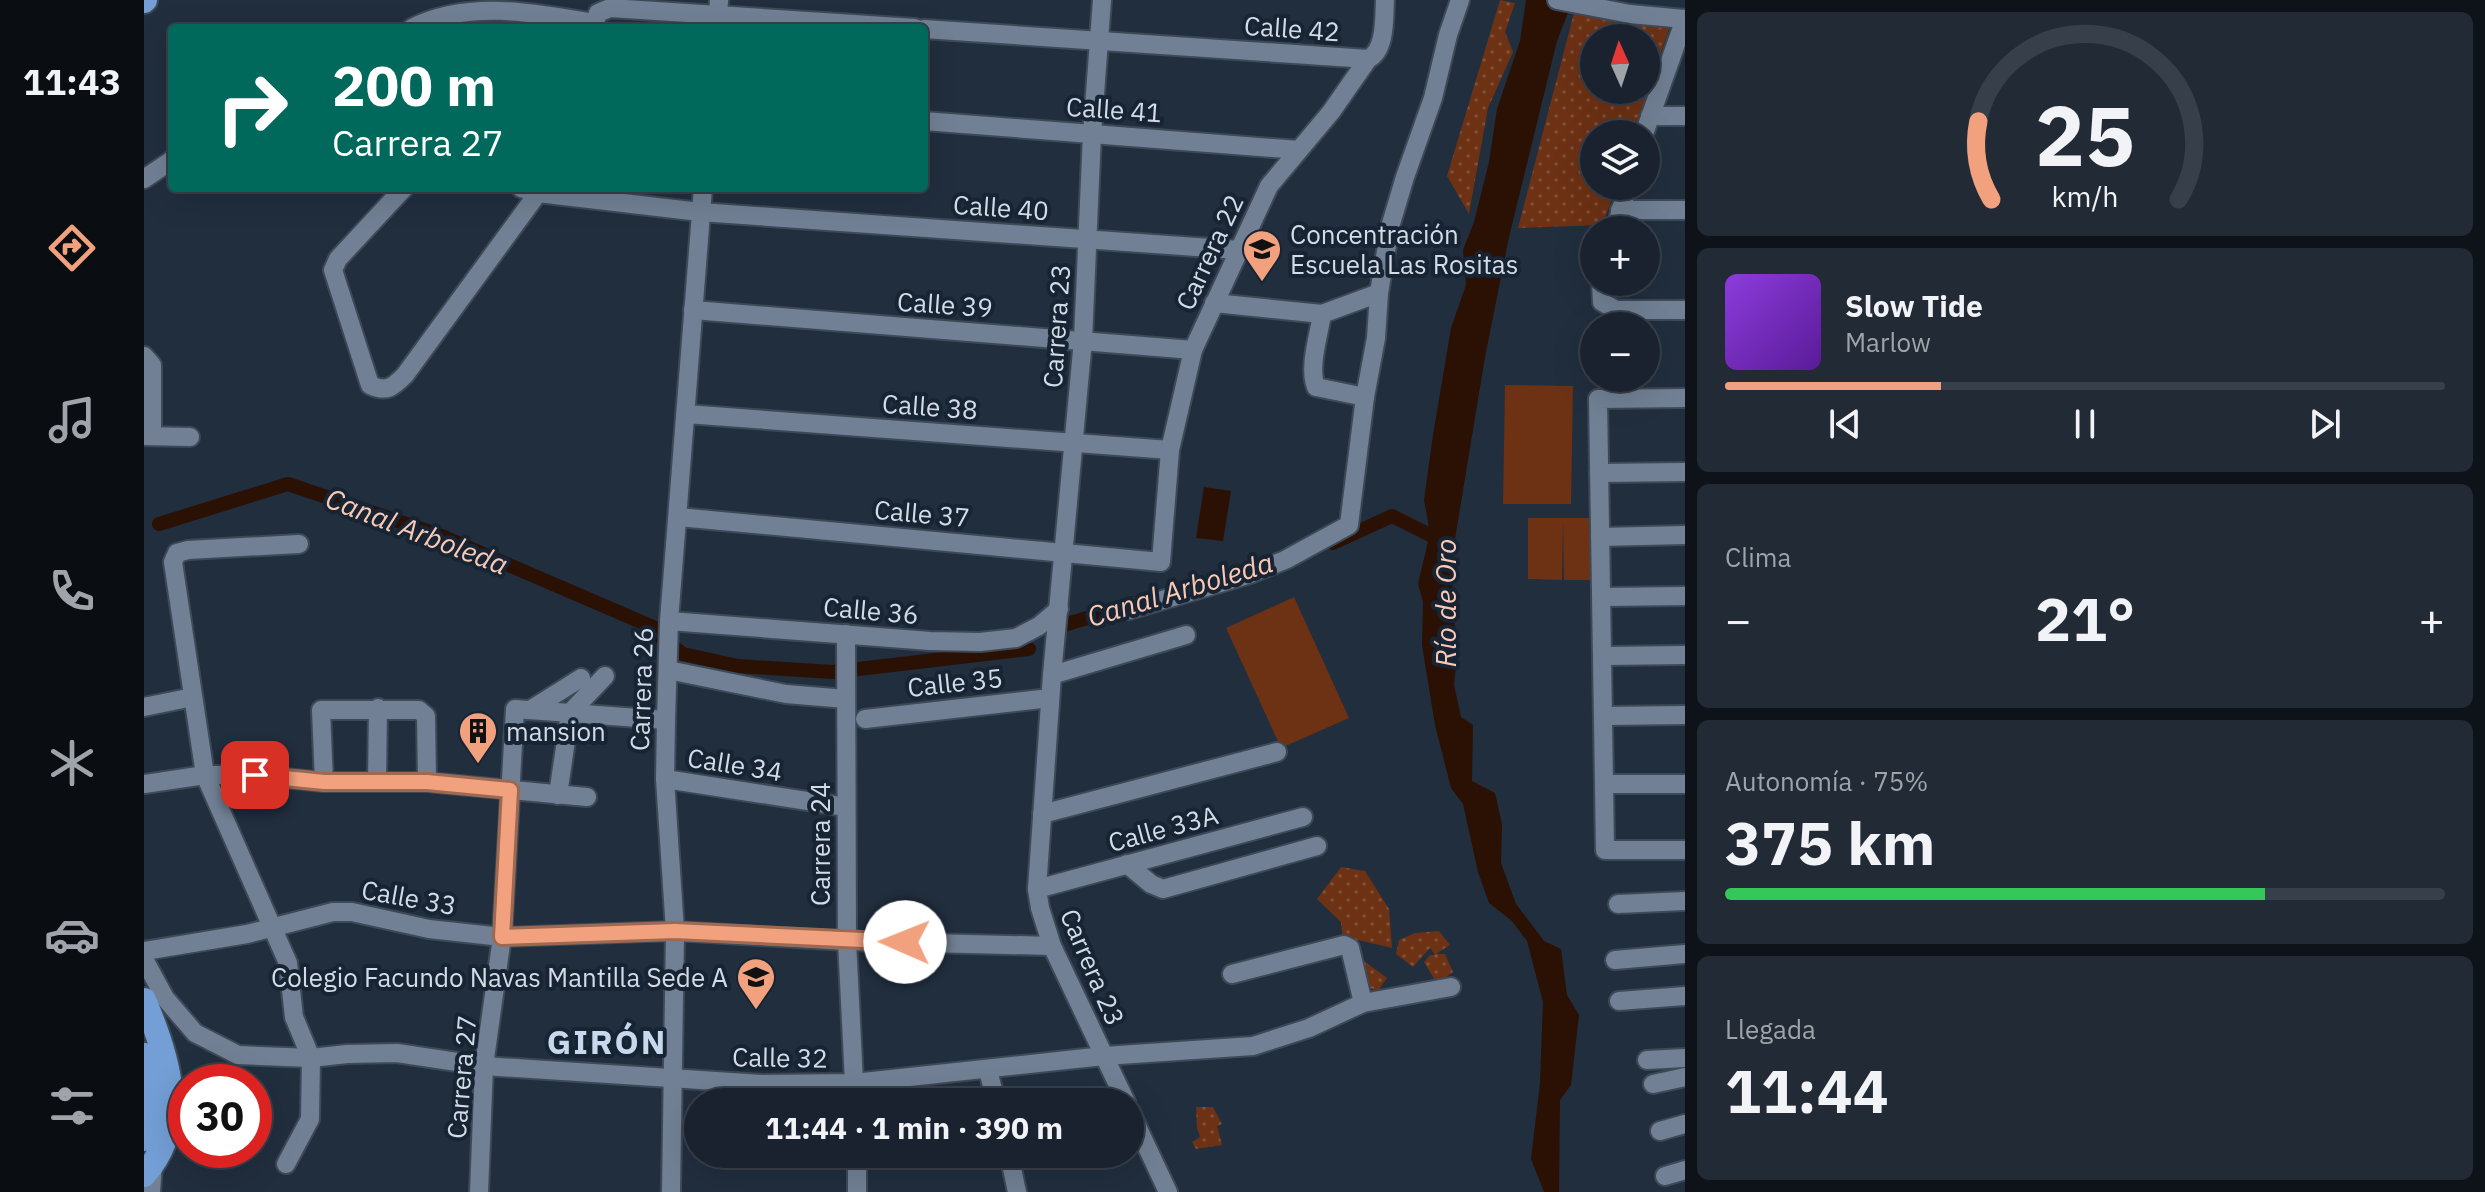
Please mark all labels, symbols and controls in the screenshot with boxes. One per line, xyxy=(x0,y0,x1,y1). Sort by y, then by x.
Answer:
street label: Calle 42 xyxy=(1243,8,1341,48)
north arrow xyxy=(1580,24,1660,104)
map controls xyxy=(1580,24,1660,392)
text: 200 m xyxy=(332,49,496,121)
icon: right xyxy=(200,56,304,160)
text: 11:43 xyxy=(23,58,121,105)
text: 25 xyxy=(2035,81,2135,189)
street label: Calle 41 xyxy=(1065,89,1163,129)
text: Carrera 27 xyxy=(332,119,504,166)
button: layers xyxy=(1580,120,1660,200)
text: km/h xyxy=(2051,178,2119,215)
street label: Calle 40 xyxy=(952,187,1050,227)
street label: Carrera 22 xyxy=(1167,189,1251,315)
button: + xyxy=(1580,216,1660,296)
place label: Concentración Escuela Las Rositas xyxy=(1290,217,1518,281)
icon: directions xyxy=(44,220,100,276)
school or university icon: Concentración Escuela Las Rositas xyxy=(1241,228,1283,283)
street label: Carrera 23 xyxy=(1035,263,1077,389)
street label: Calle 39 xyxy=(896,284,994,324)
text: Slow Tide xyxy=(1845,286,1983,325)
button: − xyxy=(1580,312,1660,392)
text: Marlow xyxy=(1845,325,1931,359)
street label: Calle 38 xyxy=(881,386,979,426)
icon: music xyxy=(44,392,100,448)
icon: previous xyxy=(1823,402,1867,446)
icon: pause xyxy=(2063,402,2107,446)
icon: next xyxy=(2303,402,2347,446)
water label: Canal Arboleda xyxy=(321,479,513,583)
street label: Calle 37 xyxy=(873,492,971,534)
water label: Río de Oro xyxy=(1427,539,1464,667)
text: Clima xyxy=(1725,540,1791,574)
water label: Canal Arboleda xyxy=(1083,543,1277,635)
icon: phone xyxy=(44,563,100,619)
text: 21° xyxy=(2035,579,2135,658)
street label: Calle 36 xyxy=(822,589,920,631)
text: − xyxy=(1725,591,1751,648)
text: + xyxy=(2419,591,2445,648)
street label: Carrera 26 xyxy=(622,626,660,752)
street label: Calle 35 xyxy=(906,660,1004,704)
building icon: mansion xyxy=(457,710,499,765)
place label: mansion xyxy=(506,714,606,748)
icon: climate xyxy=(44,735,100,791)
street label: Calle 34 xyxy=(685,740,785,788)
pin xyxy=(221,741,289,809)
icon: arrive xyxy=(233,753,277,797)
text: Autonomía · 75% xyxy=(1725,764,1928,798)
street label: Carrera 24 xyxy=(803,782,837,906)
street label: Calle 33A xyxy=(1104,797,1222,859)
text: 375 km xyxy=(1725,803,1935,882)
street label: Calle 33 xyxy=(359,872,459,922)
position arrow xyxy=(863,900,947,984)
street label: Carrera 23 xyxy=(1053,903,1133,1031)
icon: car xyxy=(44,907,100,963)
school or university icon: Colegio Facundo Navas Mantilla Sede A xyxy=(735,956,777,1011)
place label: Colegio Facundo Navas Mantilla Sede A xyxy=(271,960,728,994)
text: Llegada xyxy=(1725,1012,1816,1046)
street label: Carrera 27 xyxy=(439,1014,483,1140)
district label: GIRÓN xyxy=(547,1019,667,1063)
street label: Calle 32 xyxy=(732,1039,828,1075)
text: 11:44 xyxy=(1725,1051,1889,1130)
speed limit sign: 30 xyxy=(168,1064,272,1168)
icon: filters xyxy=(44,1078,100,1134)
text: 11:44 · 1 min · 390 m xyxy=(765,1108,1063,1147)

